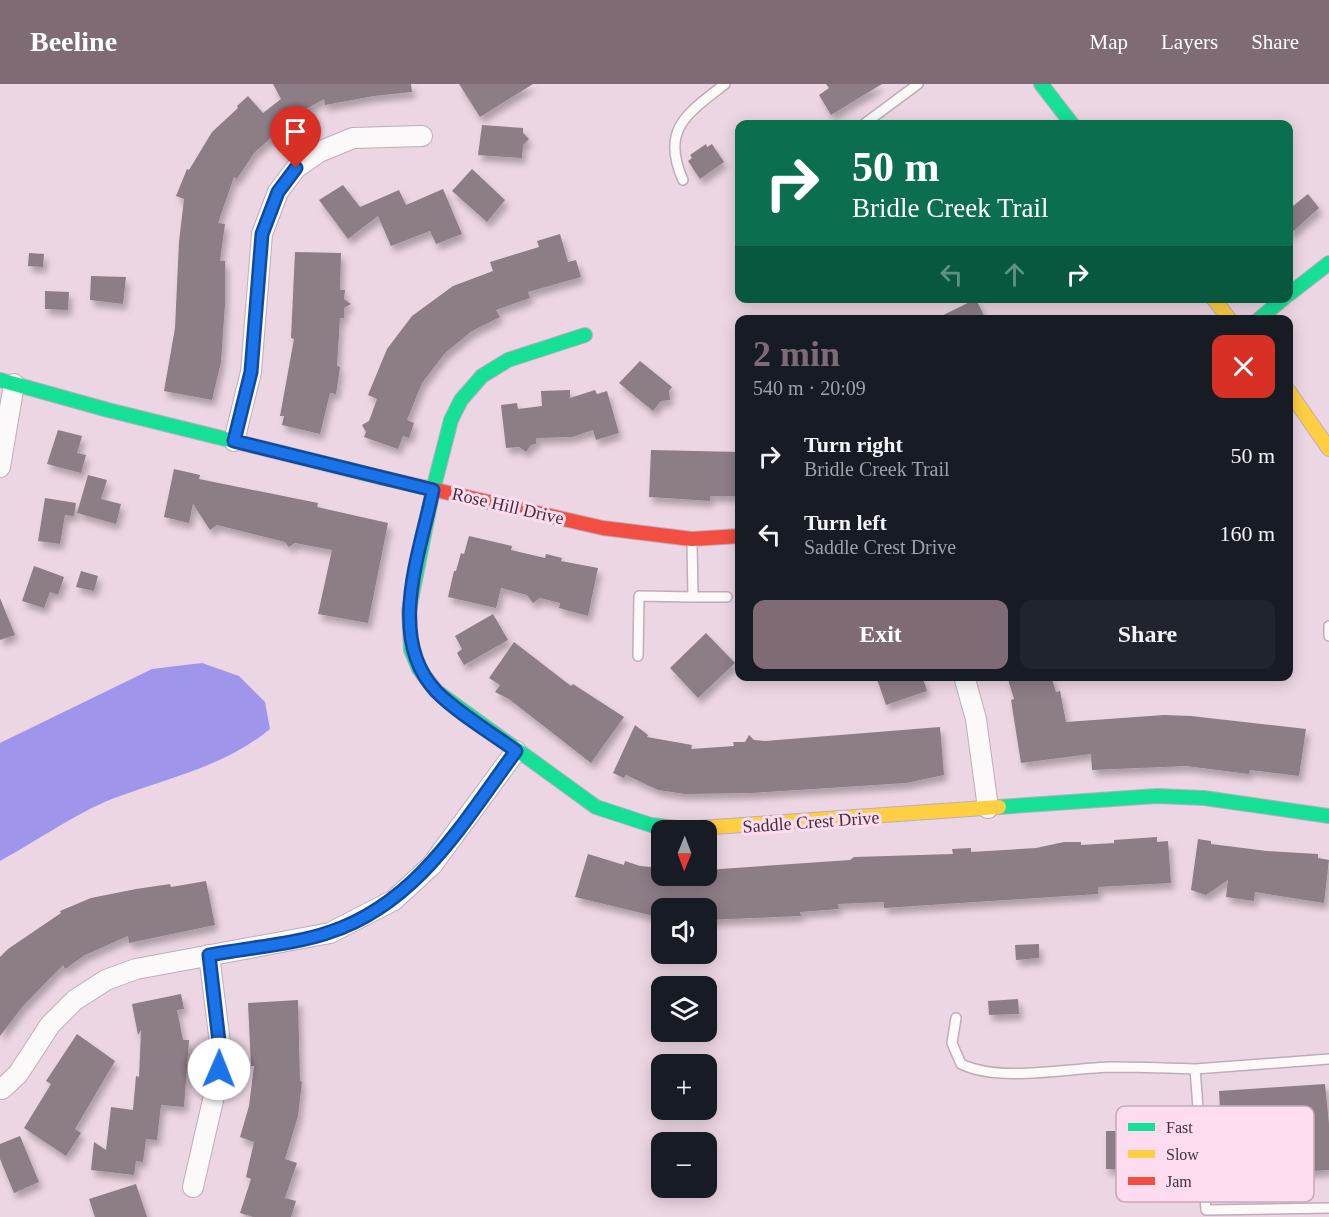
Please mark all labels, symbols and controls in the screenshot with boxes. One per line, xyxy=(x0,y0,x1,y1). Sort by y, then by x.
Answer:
text: Beeline xyxy=(30,26,117,57)
text: Map xyxy=(1090,30,1128,54)
text: Layers xyxy=(1161,30,1218,54)
text: Share xyxy=(1251,30,1299,54)
pin xyxy=(270,106,321,168)
icon: arrive xyxy=(279,115,312,148)
icon: right xyxy=(753,144,831,222)
text: 50 m xyxy=(852,144,940,190)
text: Bridle Creek Trail xyxy=(852,193,1049,223)
icon: left xyxy=(935,258,968,291)
icon: ahead xyxy=(998,258,1031,291)
icon: right xyxy=(1061,258,1094,291)
text: 2 min xyxy=(753,334,840,374)
button: close xyxy=(1212,335,1275,398)
text: 540 m · 20:09 xyxy=(753,377,866,399)
text: Turn right xyxy=(804,432,903,457)
icon: right xyxy=(753,440,786,473)
text: 50 m xyxy=(1230,443,1275,468)
text: Bridle Creek Trail xyxy=(804,458,950,480)
street label: Rose Hill Drive xyxy=(450,483,566,529)
text: Turn left xyxy=(804,510,887,535)
icon: left xyxy=(753,518,786,551)
text: 160 m xyxy=(1219,521,1275,546)
text: Saddle Crest Drive xyxy=(804,536,956,558)
button: Exit xyxy=(753,600,1008,669)
button: Share xyxy=(1020,600,1275,669)
street label: Saddle Crest Drive xyxy=(742,807,880,837)
north arrow xyxy=(651,820,717,886)
map controls xyxy=(651,820,717,1198)
button: sound xyxy=(651,898,717,964)
button: layers xyxy=(651,976,717,1042)
position arrow xyxy=(187,1037,251,1101)
button: + xyxy=(651,1054,717,1120)
legend xyxy=(1116,1106,1314,1202)
text: Fast xyxy=(1166,1119,1193,1136)
button: − xyxy=(651,1132,717,1198)
text: Slow xyxy=(1166,1146,1199,1163)
text: Jam xyxy=(1166,1173,1192,1190)

